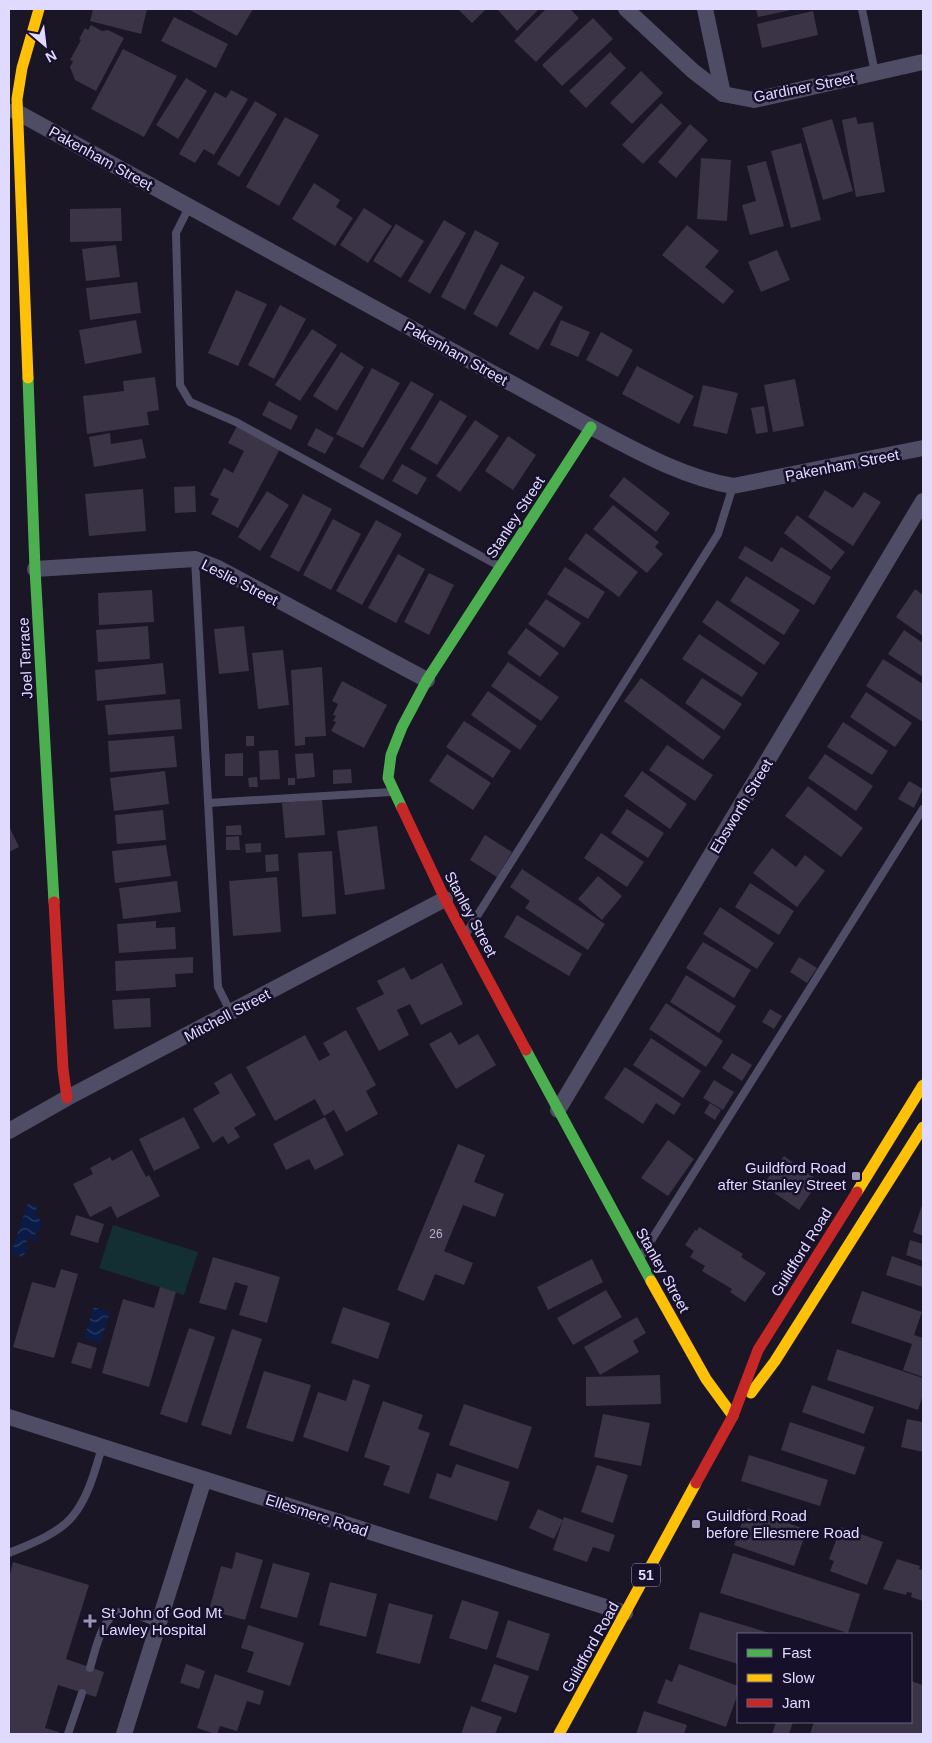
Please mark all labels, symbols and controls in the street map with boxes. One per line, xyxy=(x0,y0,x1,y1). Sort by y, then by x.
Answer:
north arrow xyxy=(20,20,70,70)
text: N xyxy=(43,47,59,66)
street label: Gardiner Street xyxy=(752,69,857,105)
street label: Pakenham Street xyxy=(46,122,157,194)
street label: Pakenham Street xyxy=(401,317,512,389)
street label: Pakenham Street xyxy=(783,445,901,484)
street label: Stanley Street xyxy=(482,472,548,561)
street label: Leslie Street xyxy=(199,555,282,609)
street label: Joel Terrace xyxy=(14,617,36,699)
street label: Ebsworth Street xyxy=(706,755,776,856)
street label: Stanley Street xyxy=(441,868,501,960)
street label: Mitchell Street xyxy=(181,985,274,1045)
place label: Guildford Road after Stanley Street xyxy=(718,1159,847,1193)
marker: Guildford Road after Stanley Street xyxy=(850,1170,862,1182)
street label: Guildford Road xyxy=(767,1205,835,1299)
street label: Stanley Street xyxy=(633,1225,694,1316)
house number: 26 xyxy=(429,1227,443,1241)
street label: Ellesmere Road xyxy=(264,1490,370,1540)
place label: Guildford Road before Ellesmere Road xyxy=(706,1507,859,1541)
marker: Guildford Road before Ellesmere Road xyxy=(690,1518,702,1530)
road number: 51 xyxy=(632,1564,660,1586)
street label: Guildford Road xyxy=(558,1599,622,1695)
place label: St John of God Mt Lawley Hospital xyxy=(101,1604,223,1638)
marker: St John of God Mt Lawley Hospital xyxy=(83,1614,97,1628)
legend xyxy=(737,1633,912,1723)
text: Fast xyxy=(782,1644,812,1661)
text: Slow xyxy=(782,1669,815,1686)
text: Jam xyxy=(782,1694,810,1711)

